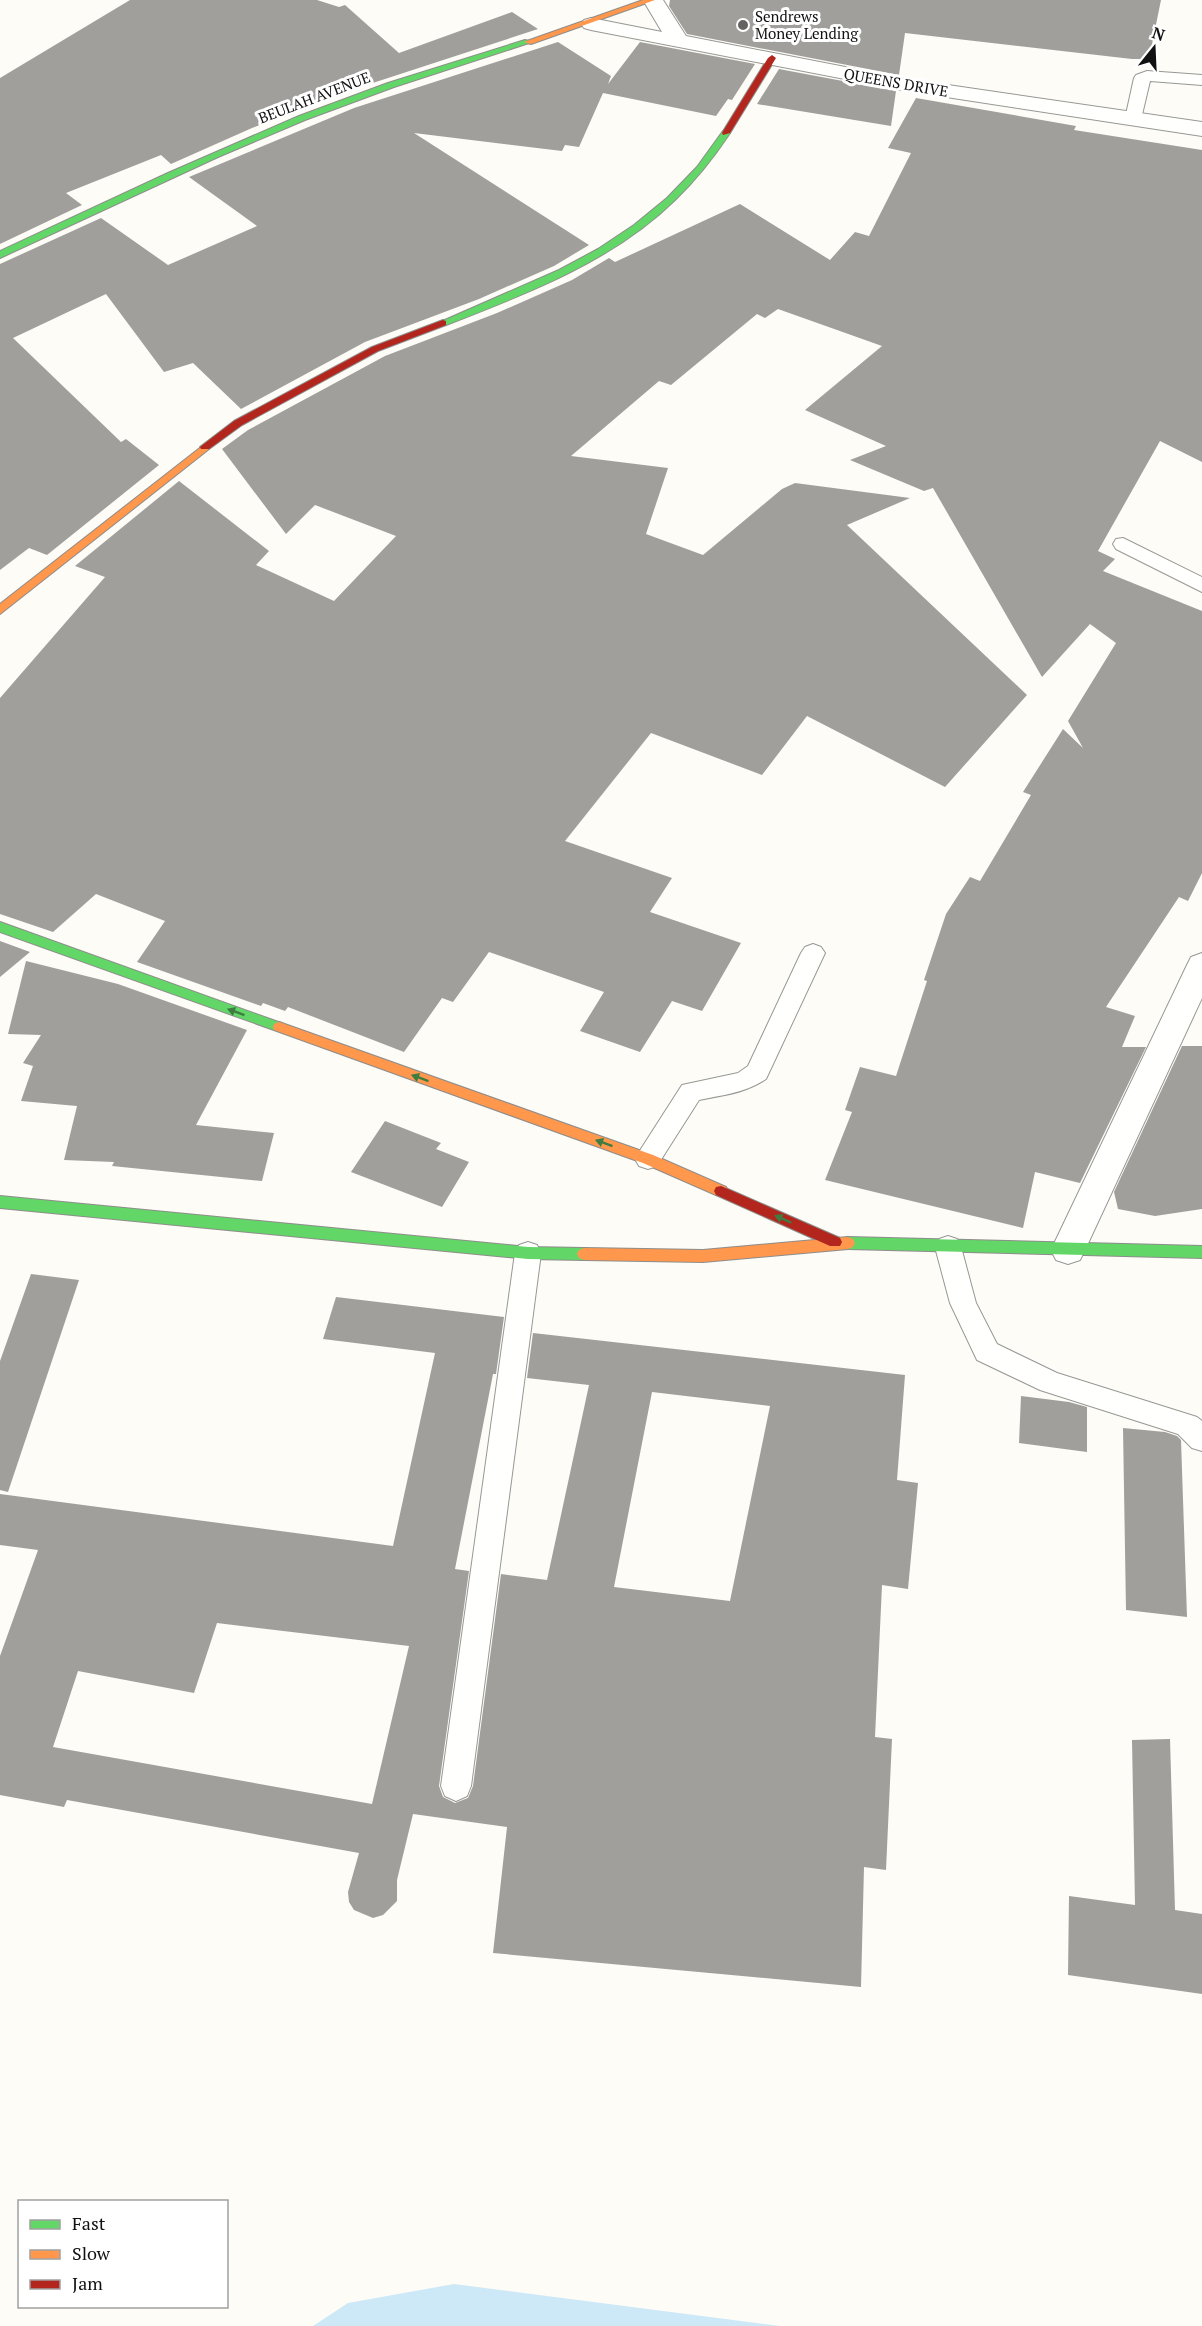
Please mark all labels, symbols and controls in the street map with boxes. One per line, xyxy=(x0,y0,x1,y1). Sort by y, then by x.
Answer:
place label: Sendrews Money Lending xyxy=(755,6,859,43)
marker: Sendrews Money Lending xyxy=(736,18,750,32)
north arrow xyxy=(1124,18,1184,78)
text: N xyxy=(1149,21,1168,46)
street label: QUEENS DRIVE xyxy=(842,63,950,101)
street label: BEULAH AVENUE xyxy=(255,66,373,128)
one-way arrow xyxy=(227,1007,245,1017)
one-way arrow xyxy=(411,1072,429,1082)
one-way arrow xyxy=(595,1138,613,1148)
one-way arrow xyxy=(775,1214,792,1223)
legend xyxy=(18,2200,228,2308)
text: Fast xyxy=(72,2211,106,2235)
text: Slow xyxy=(72,2241,111,2265)
text: Jam xyxy=(72,2271,103,2295)

